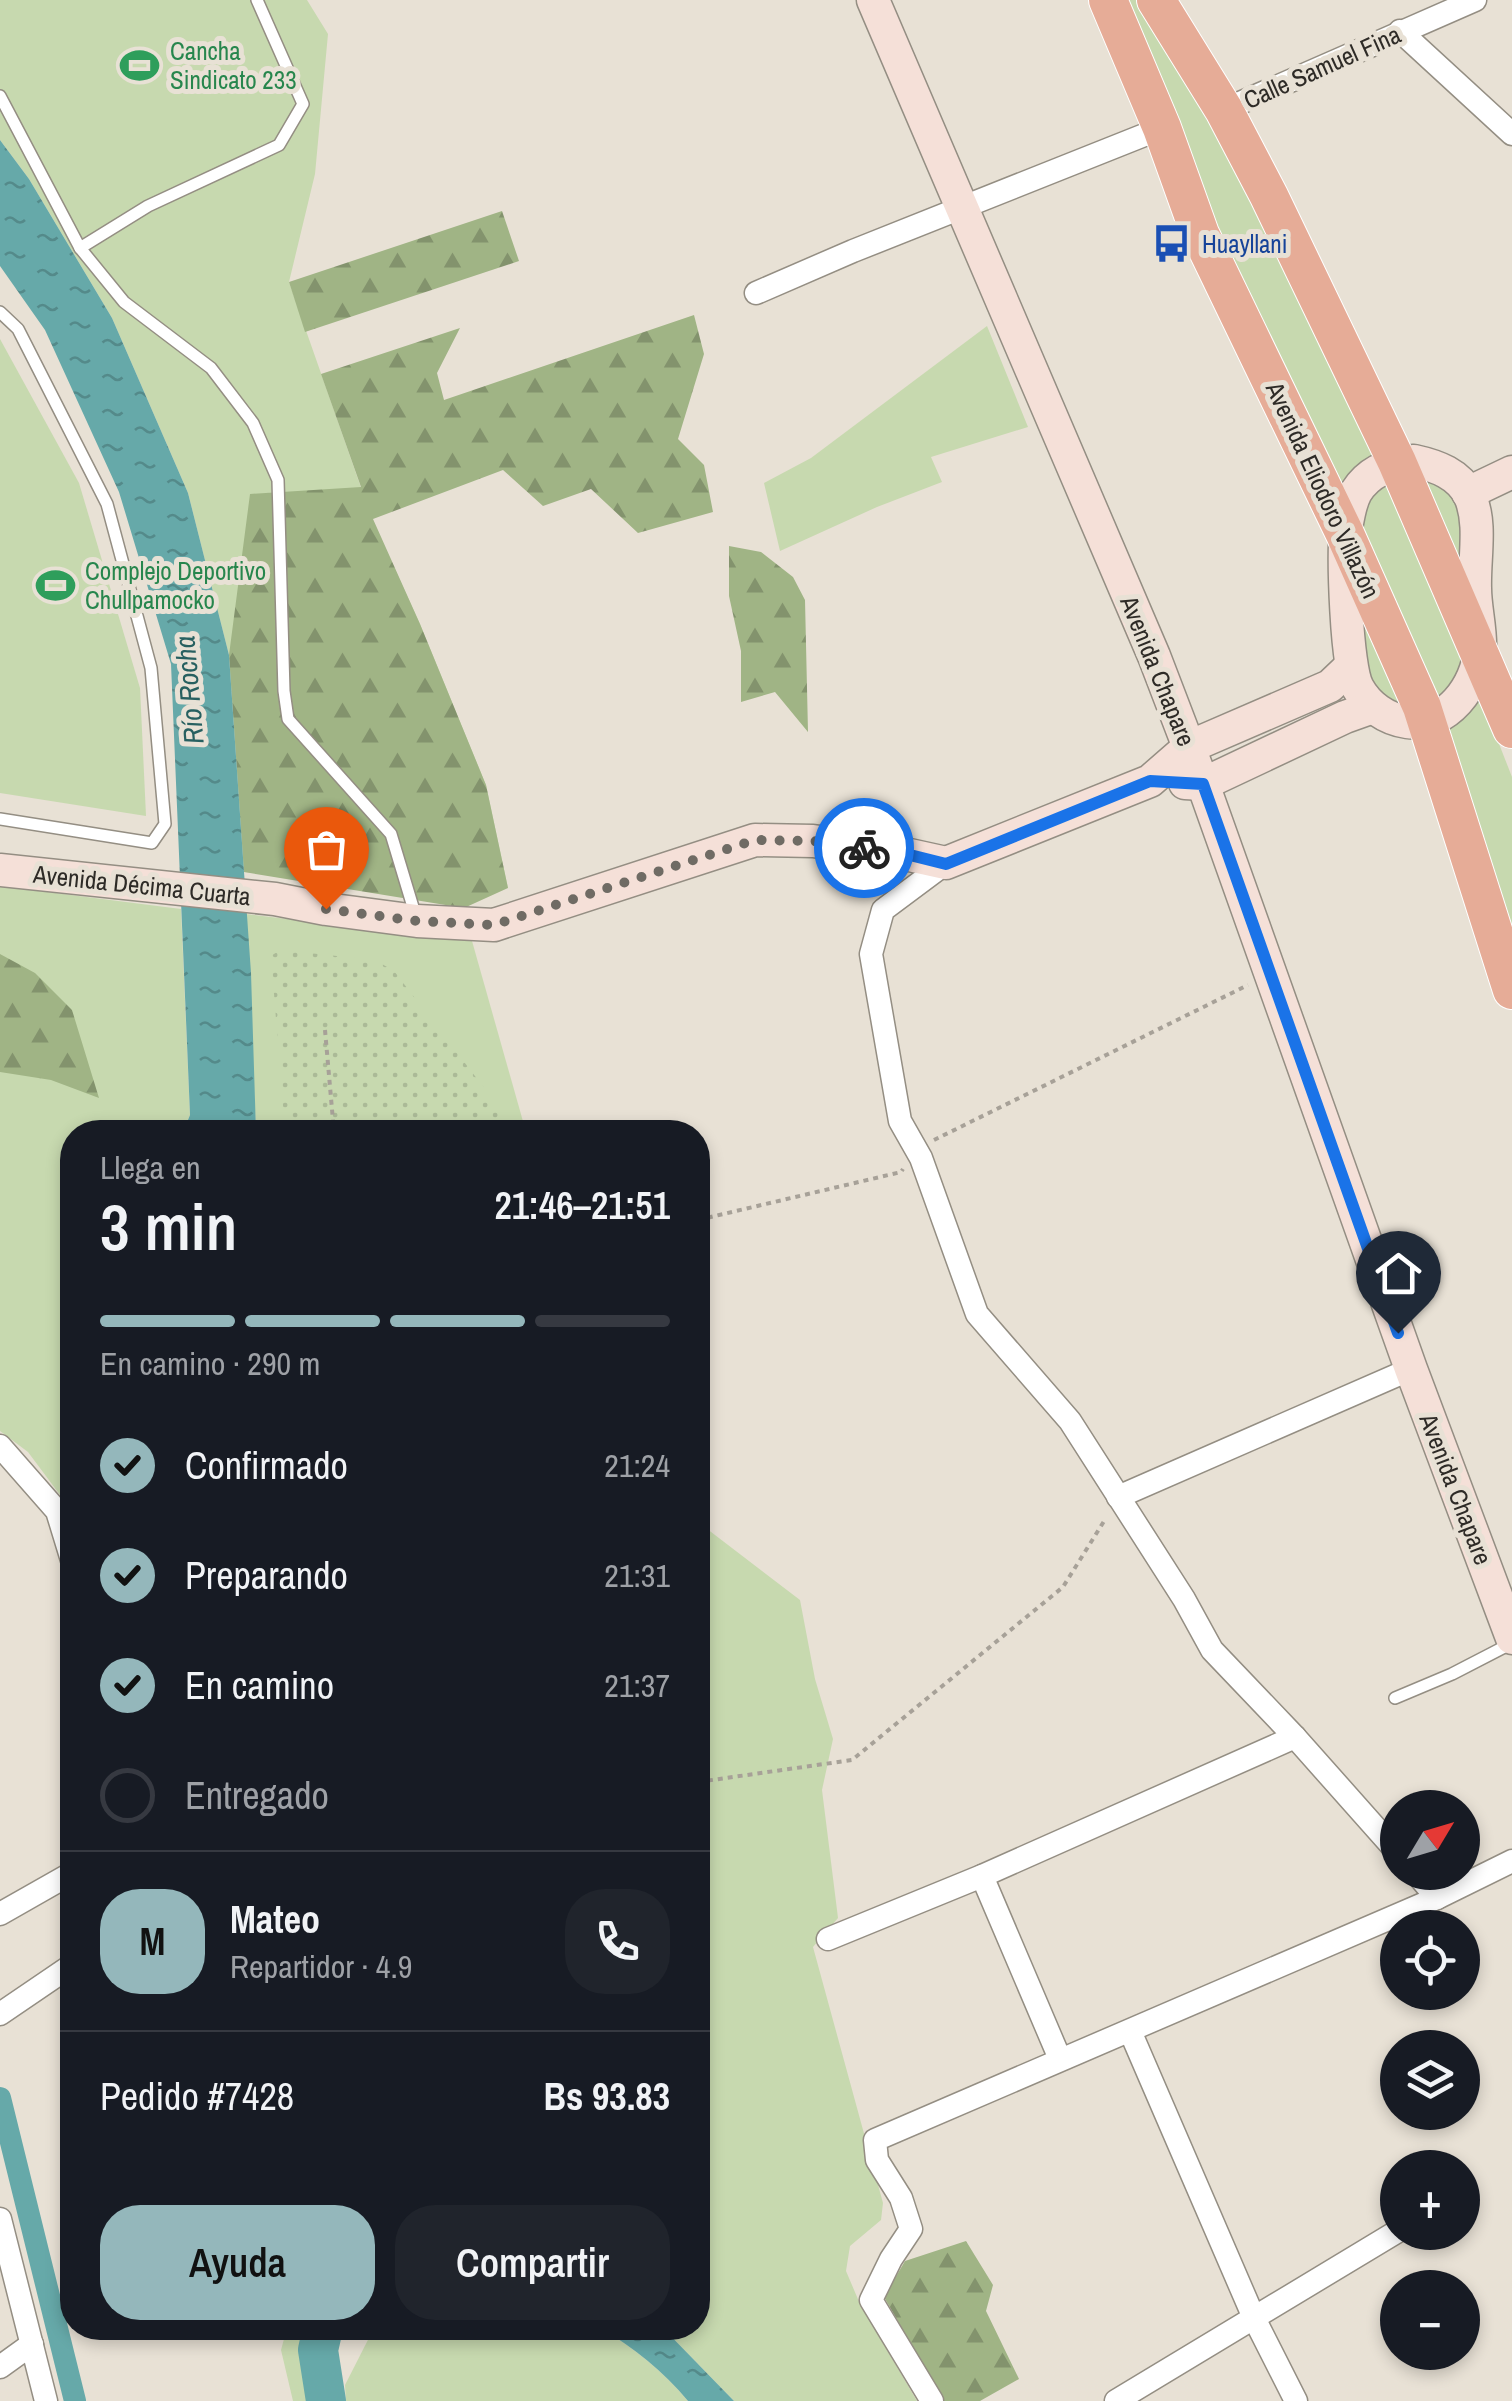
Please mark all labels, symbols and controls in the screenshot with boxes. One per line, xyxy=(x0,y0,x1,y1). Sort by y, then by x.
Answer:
street label: Calle Samuel Fina xyxy=(1238,17,1406,117)
place label: Cancha Sindicato 233 xyxy=(170,34,297,97)
sports icon: Cancha Sindicato 233 xyxy=(119,44,161,86)
bus stop icon: Huayllani xyxy=(1151,223,1193,265)
place label: Huayllani xyxy=(1202,227,1287,261)
street label: Avenida Eliodoro Villazón xyxy=(1257,375,1388,604)
place label: Complejo Deportivo Chullpamocko xyxy=(85,554,266,617)
sports icon: Complejo Deportivo Chullpamocko xyxy=(34,564,76,606)
street label: Avenida Chapare xyxy=(1112,590,1204,751)
water label: Río Rocha xyxy=(165,634,213,746)
courier xyxy=(814,798,914,898)
pin xyxy=(284,807,369,910)
icon: bike xyxy=(837,821,892,876)
icon: bag xyxy=(299,822,354,877)
street label: Avenida Décima Cuarta xyxy=(31,857,253,913)
text: Llega en xyxy=(100,1146,201,1189)
text: 21:46–21:51 xyxy=(494,1180,670,1231)
text: 3 min xyxy=(100,1183,237,1270)
pin xyxy=(1356,1231,1441,1334)
icon: home xyxy=(1371,1246,1426,1301)
text: En camino · 290 m xyxy=(100,1342,320,1385)
street label: Avenida Chapare xyxy=(1411,1408,1500,1569)
icon: check xyxy=(100,1438,155,1493)
text: Confirmado xyxy=(185,1440,348,1491)
text: 21:24 xyxy=(604,1444,670,1487)
icon: check xyxy=(100,1548,155,1603)
text: Preparando xyxy=(185,1550,348,1601)
text: 21:31 xyxy=(604,1554,670,1597)
icon: check xyxy=(100,1658,155,1713)
text: En camino xyxy=(185,1660,334,1711)
text: 21:37 xyxy=(604,1664,670,1707)
text: Entregado xyxy=(185,1770,329,1821)
north arrow xyxy=(1380,1790,1480,1890)
map controls xyxy=(1380,1790,1480,2370)
button: phone xyxy=(565,1889,670,1994)
text: Mateo xyxy=(230,1894,320,1945)
button: locate xyxy=(1380,1910,1480,2010)
text: M xyxy=(140,1916,165,1967)
text: Repartidor · 4.9 xyxy=(230,1945,412,1988)
button: layers xyxy=(1380,2030,1480,2130)
text: Pedido #7428 xyxy=(100,2071,294,2122)
text: Bs 93.83 xyxy=(544,2071,670,2122)
button: + xyxy=(1380,2150,1480,2250)
button: Ayuda xyxy=(100,2205,375,2320)
button: Compartir xyxy=(395,2205,670,2320)
button: − xyxy=(1380,2270,1480,2370)

